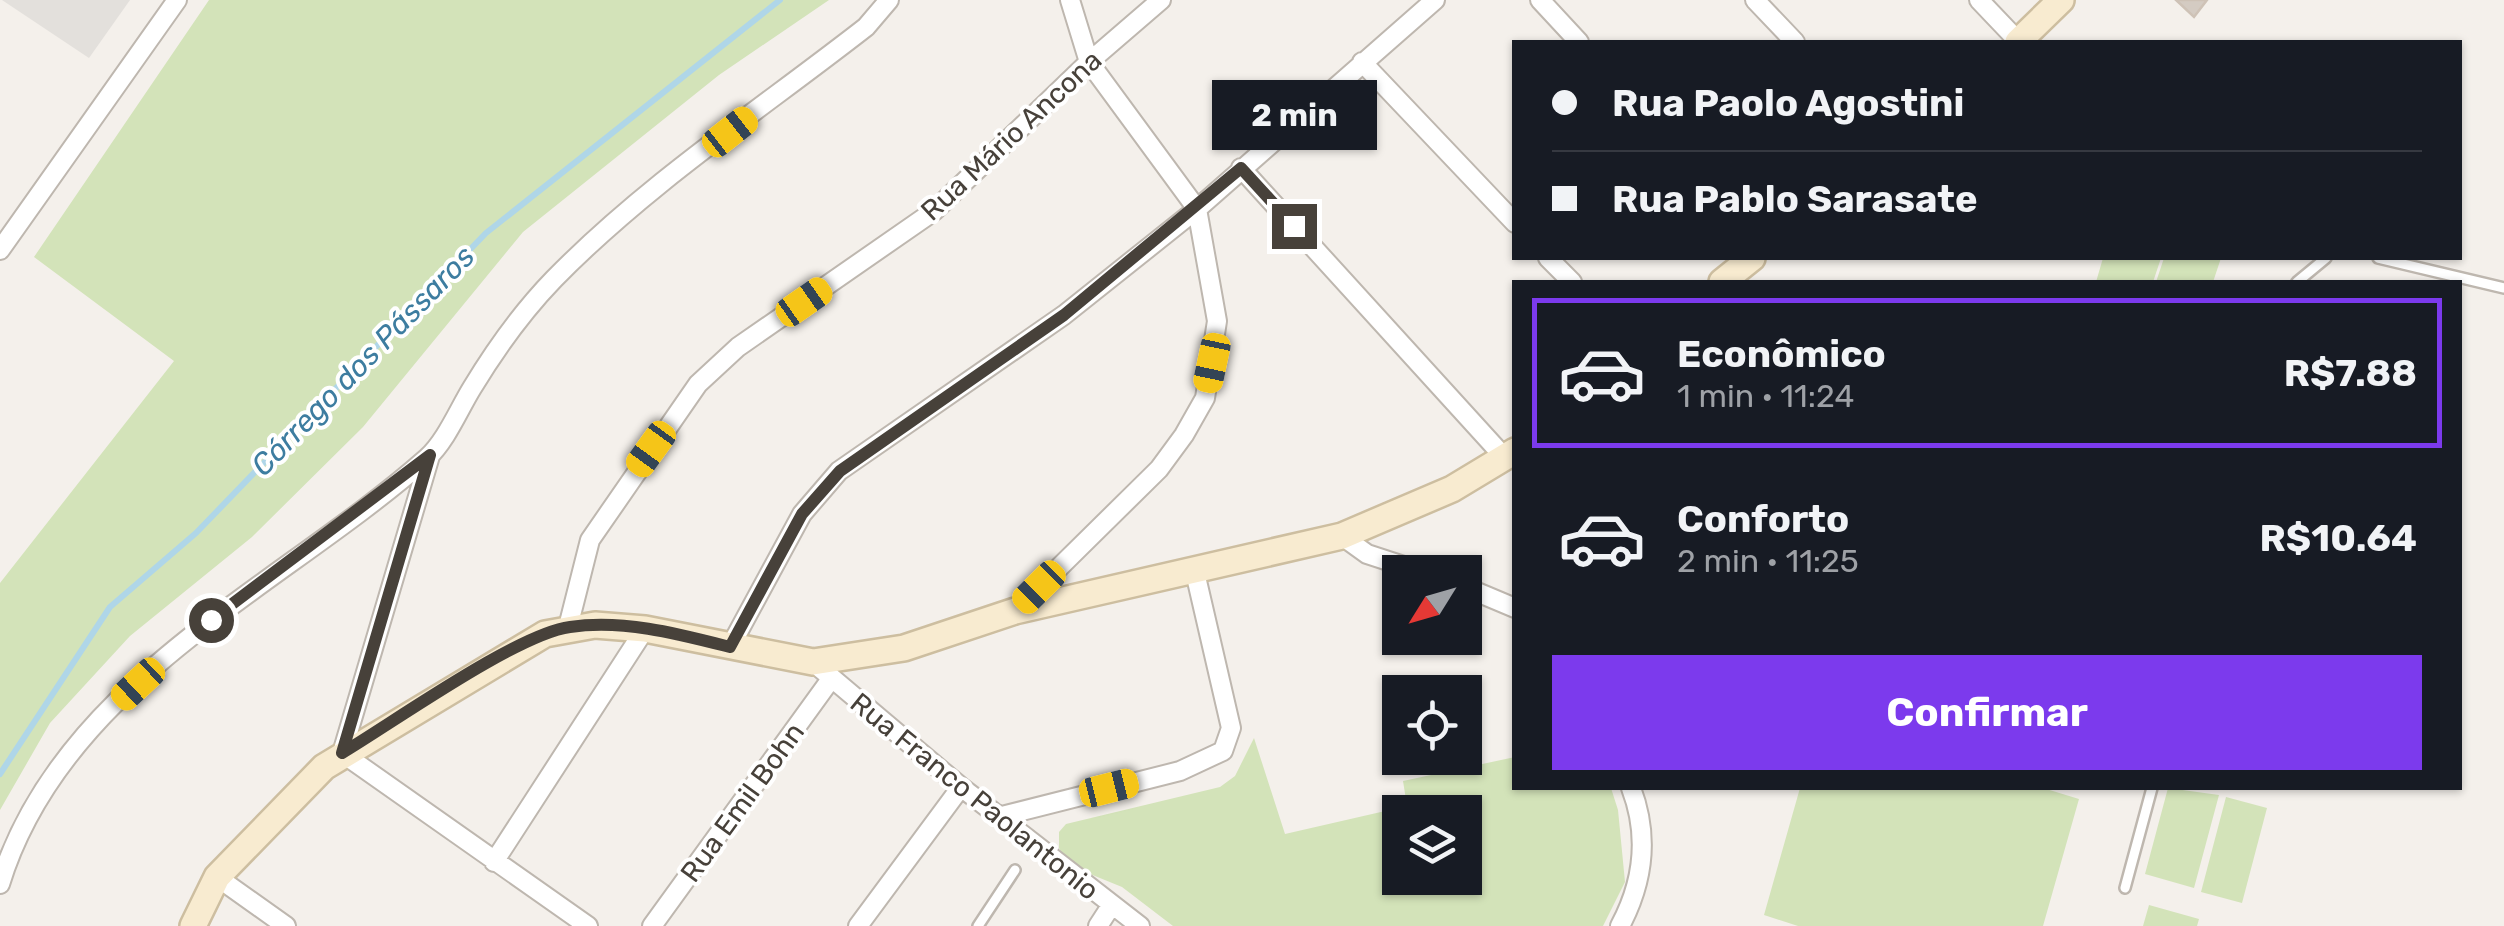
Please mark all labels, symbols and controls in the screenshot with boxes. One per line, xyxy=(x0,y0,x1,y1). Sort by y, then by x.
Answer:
street label: Rua Mário Ancona xyxy=(914,43,1108,227)
text: Rua Paolo Agostini xyxy=(1612,80,1964,126)
callout: 2 min xyxy=(1212,81,1376,151)
text: 2 min xyxy=(1251,96,1338,134)
car xyxy=(697,102,763,162)
text: Rua Pablo Sarasate xyxy=(1612,176,1978,222)
route end xyxy=(1272,204,1317,249)
water label: Córrego dos Pássaros xyxy=(244,239,482,483)
car xyxy=(771,273,837,331)
icon: car xyxy=(1557,328,1647,418)
car xyxy=(1191,331,1233,395)
text: Econômico xyxy=(1677,331,1886,377)
text: R$7.88 xyxy=(2284,350,2417,396)
text: 1 min · 11:24 xyxy=(1677,377,1854,415)
car xyxy=(621,416,681,482)
icon: car xyxy=(1557,493,1647,583)
text: Conforto xyxy=(1677,496,1849,542)
text: R$10.64 xyxy=(2260,515,2417,561)
text: 2 min · 11:25 xyxy=(1677,542,1859,580)
car xyxy=(1007,555,1071,619)
north arrow xyxy=(1382,555,1482,655)
map controls xyxy=(1382,555,1482,895)
route start xyxy=(189,598,234,643)
car xyxy=(106,653,170,715)
button: Confirmar xyxy=(1552,655,2422,770)
button: locate xyxy=(1382,675,1482,775)
street label: Rua Franco Paolantonio xyxy=(844,686,1105,907)
street label: Rua Emil Bohn xyxy=(674,716,811,888)
car xyxy=(1076,766,1142,810)
button: layers xyxy=(1382,795,1482,895)

